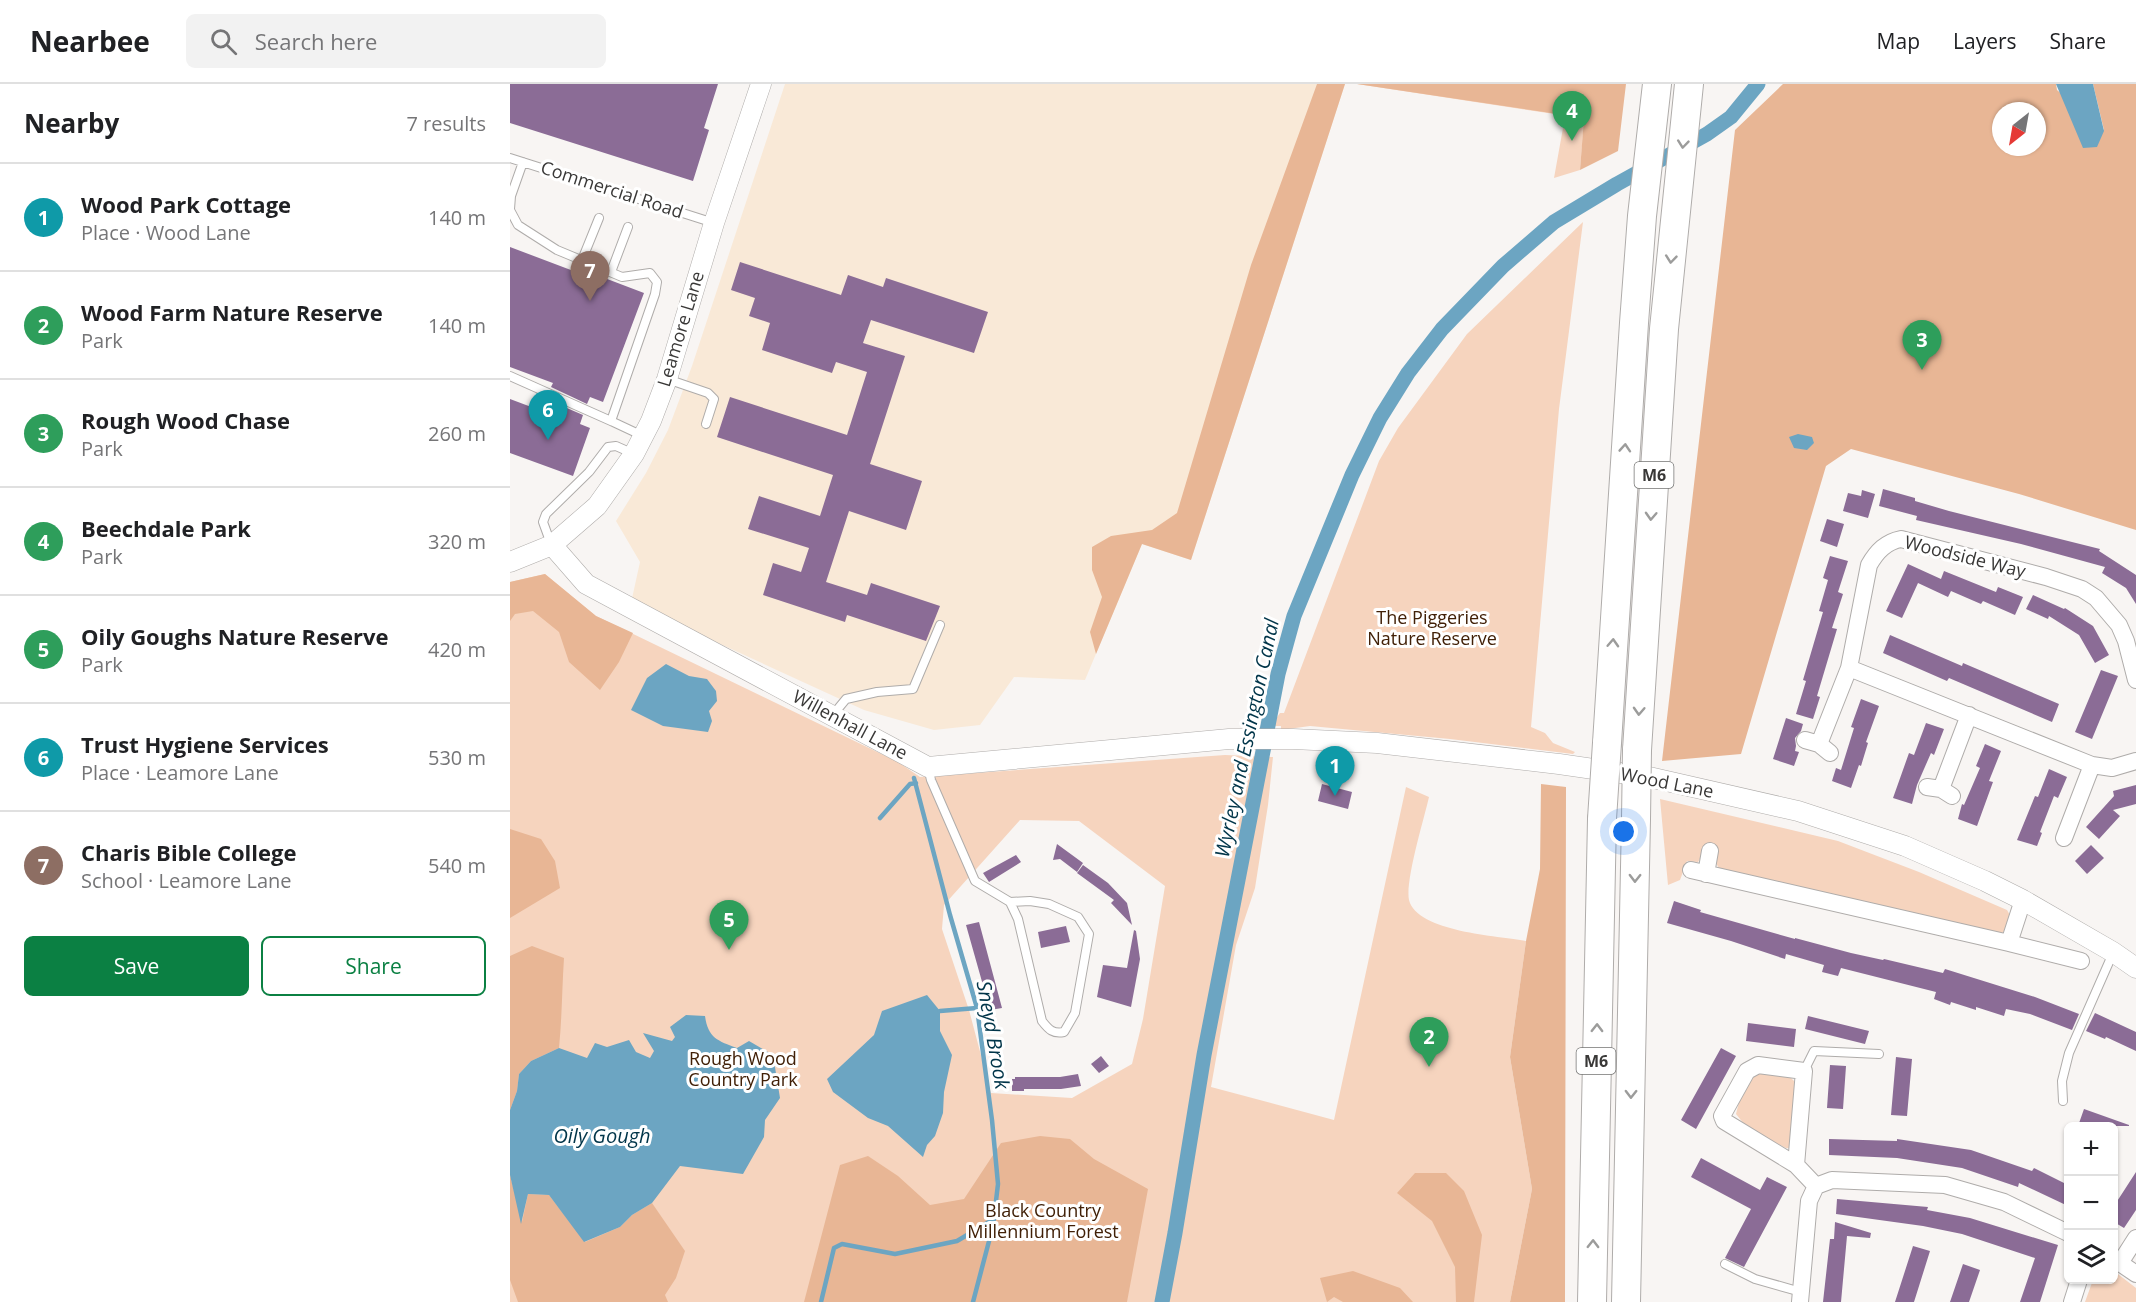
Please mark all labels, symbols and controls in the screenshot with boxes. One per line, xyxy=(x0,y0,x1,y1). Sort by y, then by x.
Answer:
search box xyxy=(186,14,606,68)
text: Nearbee xyxy=(30,22,150,60)
icon: search xyxy=(207,25,240,58)
text: Search here xyxy=(255,26,377,56)
text: Map xyxy=(1877,27,1920,55)
text: Layers xyxy=(1953,27,2017,55)
text: Share xyxy=(2050,27,2106,55)
pin: 4 xyxy=(1552,92,1592,141)
north arrow xyxy=(1992,102,2046,156)
text: Nearby xyxy=(24,105,119,141)
text: 7 results xyxy=(406,110,486,137)
one-way arrow xyxy=(1677,139,1690,148)
street label: Commercial Road xyxy=(538,155,687,223)
text: Wood Park Cottage xyxy=(81,189,291,219)
text: 1 xyxy=(38,204,49,231)
text: 140 m xyxy=(428,204,486,231)
text: Place · Wood Lane xyxy=(81,219,251,246)
pin: 7 xyxy=(570,252,610,301)
one-way arrow xyxy=(1665,254,1678,263)
street label: Leamore Lane xyxy=(651,268,709,389)
text: Wood Farm Nature Reserve xyxy=(81,297,383,327)
text: 2 xyxy=(38,312,49,339)
text: 140 m xyxy=(428,312,486,339)
pin: 3 xyxy=(1902,320,1942,370)
text: Park xyxy=(81,327,123,354)
pin: 6 xyxy=(528,390,567,440)
text: Rough Wood Chase xyxy=(81,405,290,435)
text: 3 xyxy=(38,420,49,447)
text: 260 m xyxy=(428,420,486,447)
text: Park xyxy=(81,435,123,462)
one-way arrow xyxy=(1618,444,1631,453)
road number: M6 xyxy=(1634,462,1674,488)
one-way arrow xyxy=(1645,511,1658,520)
text: Beechdale Park xyxy=(81,513,251,543)
text: 4 xyxy=(38,528,49,555)
text: 320 m xyxy=(428,528,486,555)
street label: Woodside Way xyxy=(1902,529,2029,583)
text: Park xyxy=(81,543,123,570)
park label: The Piggeries Nature Reserve xyxy=(1367,605,1497,650)
water label: Wyrley and Essington Canal xyxy=(1208,615,1285,860)
text: Oily Goughs Nature Reserve xyxy=(81,621,389,651)
text: 5 xyxy=(38,636,49,663)
text: 420 m xyxy=(428,636,486,663)
one-way arrow xyxy=(1606,639,1619,648)
text: Park xyxy=(81,651,123,678)
street label: Willenhall Lane xyxy=(789,684,912,764)
one-way arrow xyxy=(1633,706,1646,715)
text: Trust Hygiene Services xyxy=(81,729,329,759)
text: 6 xyxy=(38,744,49,771)
text: 530 m xyxy=(428,744,486,771)
pin: 1 xyxy=(1316,746,1354,796)
text: Place · Leamore Lane xyxy=(81,759,279,786)
street label: Wood Lane xyxy=(1619,761,1716,803)
your location xyxy=(1609,817,1638,846)
text: Charis Bible College xyxy=(81,837,296,867)
text: 7 xyxy=(38,852,49,879)
text: 540 m xyxy=(428,852,486,879)
text: School · Leamore Lane xyxy=(81,867,292,894)
one-way arrow xyxy=(1629,873,1641,882)
pin: 5 xyxy=(710,900,748,950)
button: Save xyxy=(24,936,249,996)
button: Share xyxy=(261,936,486,996)
water label: Sneyd Brook xyxy=(971,979,1017,1092)
pin: 2 xyxy=(1410,1018,1448,1067)
one-way arrow xyxy=(1591,1023,1603,1032)
park label: Rough Wood Country Park xyxy=(688,1046,798,1091)
road number: M6 xyxy=(1576,1048,1616,1074)
one-way arrow xyxy=(1625,1089,1638,1098)
water label: Oily Gough xyxy=(553,1122,651,1149)
map controls xyxy=(2064,1122,2118,1284)
button: + xyxy=(2064,1122,2118,1176)
button: − xyxy=(2064,1176,2118,1230)
park label: Black Country Millennium Forest xyxy=(967,1198,1119,1243)
button: layers xyxy=(2064,1230,2118,1284)
one-way arrow xyxy=(1587,1239,1599,1248)

